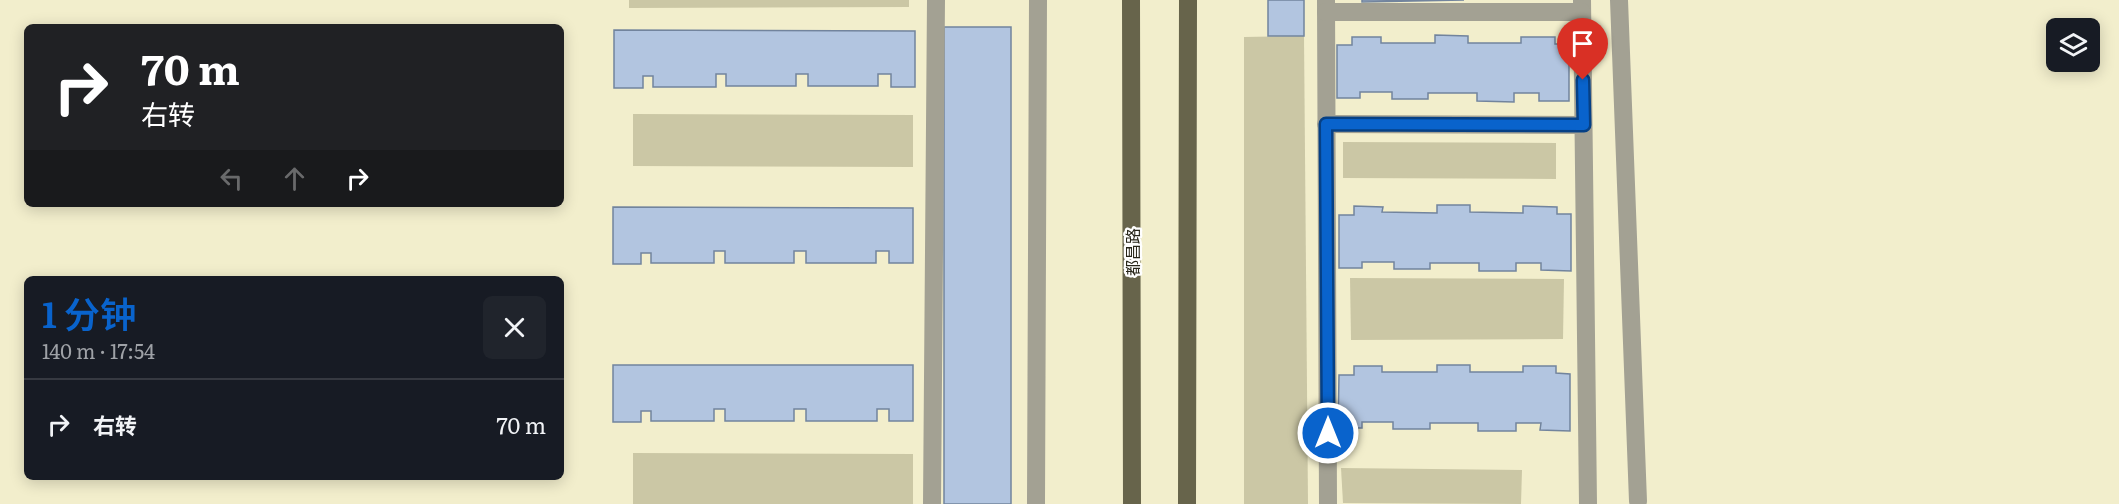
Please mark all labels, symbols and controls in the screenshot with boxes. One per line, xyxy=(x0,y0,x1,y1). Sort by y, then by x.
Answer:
pin xyxy=(1557,18,1608,80)
map controls xyxy=(2046,18,2100,72)
button: layers xyxy=(2046,18,2100,72)
icon: arrive xyxy=(1566,27,1599,60)
text: 70 m xyxy=(141,36,240,98)
icon: right xyxy=(42,48,120,126)
text: 右转 xyxy=(141,93,195,133)
icon: left xyxy=(215,162,248,195)
icon: ahead xyxy=(278,162,311,195)
icon: right xyxy=(341,162,374,195)
street label: 都昌路 xyxy=(1120,228,1144,276)
text: 1 分钟 xyxy=(42,286,136,339)
button: close xyxy=(483,296,546,359)
text: 140 m · 17:54 xyxy=(42,335,155,365)
position arrow xyxy=(1296,401,1360,465)
icon: right xyxy=(42,408,75,441)
text: 右转 xyxy=(93,408,137,441)
text: 70 m xyxy=(496,408,546,441)

